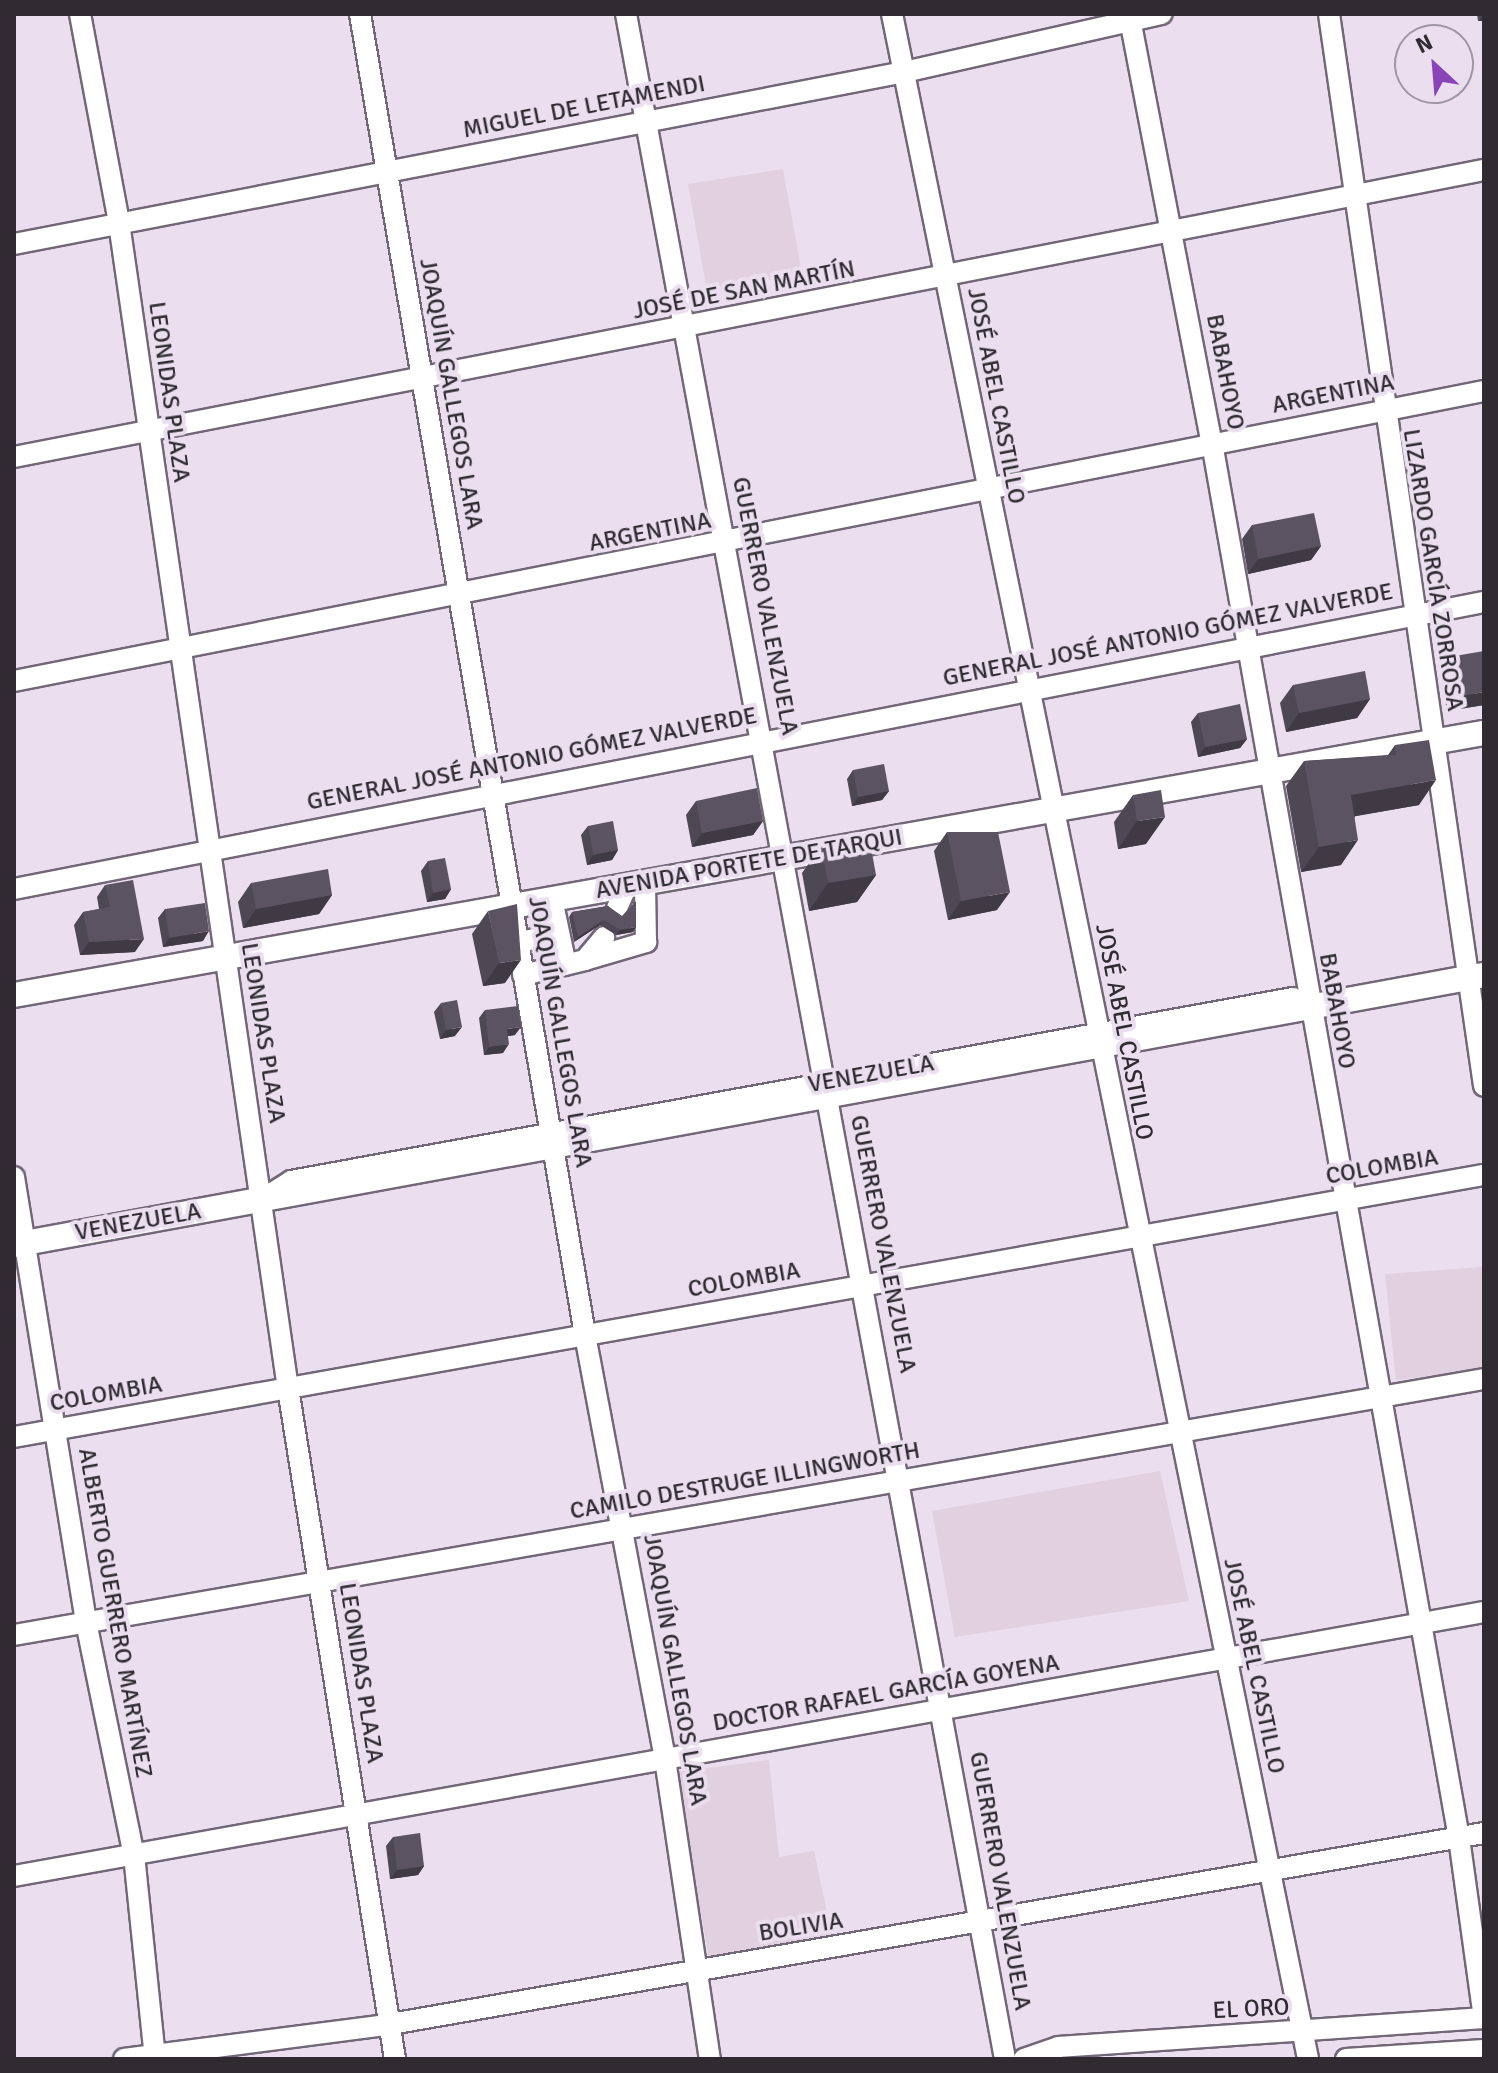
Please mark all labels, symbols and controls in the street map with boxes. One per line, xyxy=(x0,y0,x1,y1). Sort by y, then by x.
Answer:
north arrow xyxy=(1394,24,1474,104)
text: N xyxy=(1411,28,1437,59)
street label: MIGUEL DE LETAMENDI xyxy=(460,69,708,145)
street label: JOSÉ DE SAN MARTÍN xyxy=(630,254,858,326)
street label: JOAQUÍN GALLEGOS LARA xyxy=(413,256,489,532)
street label: JOSÉ ABEL CASTILLO xyxy=(961,285,1031,507)
street label: LEONIDAS PLAZA xyxy=(142,300,196,484)
street label: BABAHOYO xyxy=(1200,312,1250,432)
street label: ARGENTINA xyxy=(1269,368,1397,420)
street label: LIZARDO GARCÍA ZORROSA xyxy=(1396,427,1470,713)
street label: GUERRERO VALENZUELA xyxy=(726,475,804,737)
street label: ARGENTINA xyxy=(586,506,714,558)
street label: GENERAL JOSÉ ANTONIO GÓMEZ VALVERDE xyxy=(941,577,1395,693)
street label: GENERAL JOSÉ ANTONIO GÓMEZ VALVERDE xyxy=(305,701,759,817)
street label: AVENIDA PORTETE DE TARQUI xyxy=(593,823,905,905)
street label: JOAQUÍN GALLEGOS LARA xyxy=(522,894,598,1170)
street label: JOSÉ ABEL CASTILLO xyxy=(1089,921,1159,1143)
street label: LEONIDAS PLAZA xyxy=(235,941,291,1125)
street label: BABAHOYO xyxy=(1313,951,1361,1071)
street label: VENEZUELA xyxy=(806,1049,936,1099)
street label: GUERRERO VALENZUELA xyxy=(844,1113,922,1375)
street label: COLOMBIA xyxy=(1324,1143,1440,1191)
street label: VENEZUELA xyxy=(73,1197,203,1247)
street label: COLOMBIA xyxy=(686,1256,802,1304)
street label: COLOMBIA xyxy=(48,1370,164,1418)
street label: CAMILO DESTRUGE ILLINGWORTH xyxy=(568,1436,922,1526)
street label: ALBERTO GUERRERO MARTÍNEZ xyxy=(72,1446,158,1780)
street label: JOAQUÍN GALLEGOS LARA xyxy=(637,1532,713,1808)
street label: JOSÉ ABEL CASTILLO xyxy=(1217,1556,1291,1776)
street label: LEONIDAS PLAZA xyxy=(333,1581,389,1765)
street label: DOCTOR RAFAEL GARCÍA GOYENA xyxy=(710,1648,1062,1738)
street label: GUERRERO VALENZUELA xyxy=(963,1749,1037,2013)
street label: BOLIVIA xyxy=(757,1906,845,1948)
street label: EL ORO xyxy=(1212,1993,1290,2025)

